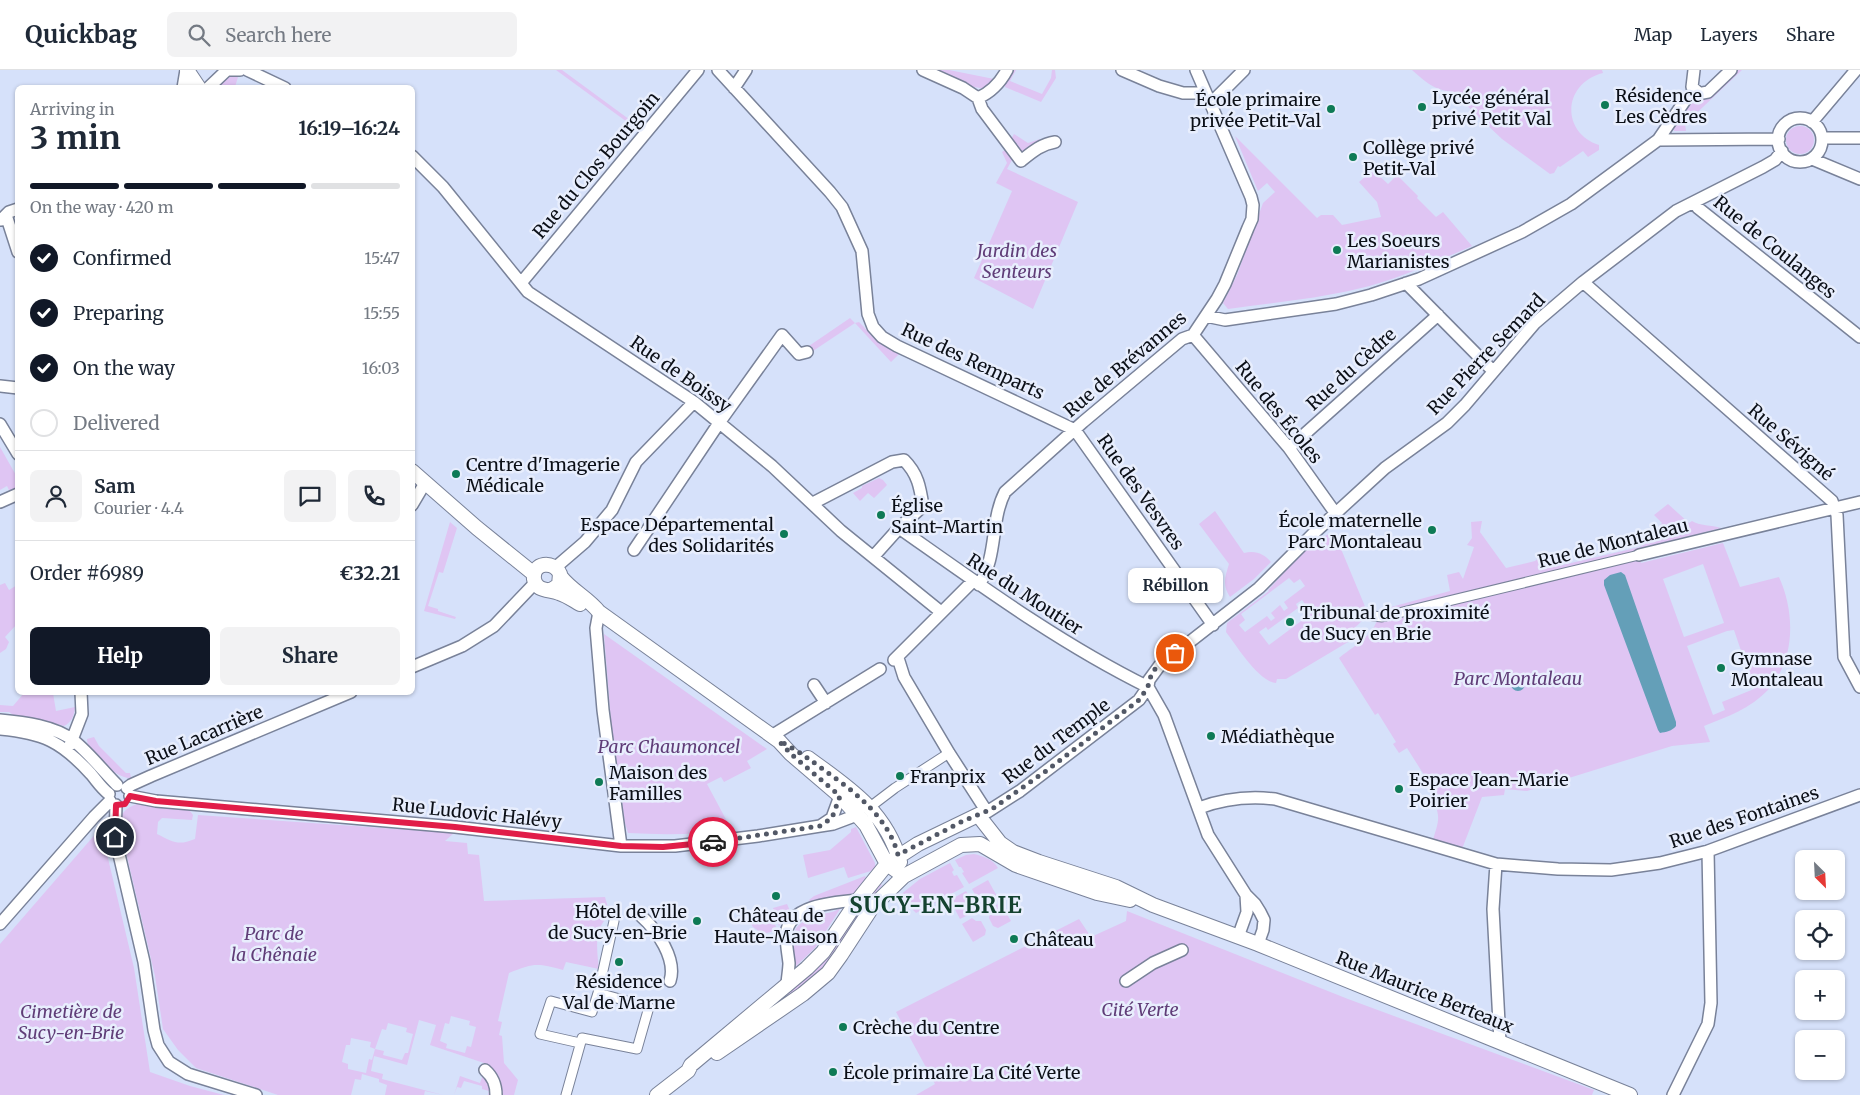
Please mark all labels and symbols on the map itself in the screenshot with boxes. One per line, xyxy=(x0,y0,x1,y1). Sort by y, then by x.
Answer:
place label: Résidence Les Cèdres xyxy=(1615,84,1707,128)
place label: Lycée général privé Petit Val xyxy=(1432,86,1552,130)
street label: Rue du Clos Bourgoin xyxy=(528,87,664,243)
place label: École primaire privée Petit-Val xyxy=(1190,88,1321,132)
marker: Résidence Les Cèdres xyxy=(1599,99,1611,111)
marker: Lycée général privé Petit Val xyxy=(1416,101,1428,113)
marker: École primaire privée Petit-Val xyxy=(1325,103,1337,115)
place label: Collège privé Petit-Val xyxy=(1363,136,1474,180)
marker: Collège privé Petit-Val xyxy=(1347,151,1359,163)
street label: Rue de Coulanges xyxy=(1709,190,1841,304)
place label: Les Soeurs Marianistes xyxy=(1347,229,1450,273)
park label: Jardin des Senteurs xyxy=(975,239,1057,283)
marker: Les Soeurs Marianistes xyxy=(1331,244,1343,256)
street label: Rue Pierre Semard xyxy=(1422,289,1550,419)
street label: Rue de Brévannes xyxy=(1059,306,1191,422)
street label: Rue des Remparts xyxy=(898,318,1048,404)
street label: Rue du Cèdre xyxy=(1301,323,1401,415)
street label: Rue de Boissy xyxy=(626,331,737,418)
street label: Rue des Écoles xyxy=(1231,356,1328,468)
street label: Rue Sévigné xyxy=(1743,399,1839,485)
street label: Rue des Vesvres xyxy=(1092,430,1190,555)
place label: Centre d'Imagerie Médicale xyxy=(466,453,620,497)
marker: Centre d'Imagerie Médicale xyxy=(450,468,462,480)
place label: Église Saint-Martin xyxy=(891,494,1003,538)
marker: Église Saint-Martin xyxy=(875,509,887,521)
place label: École maternelle Parc Montaleau xyxy=(1279,509,1422,553)
place label: Espace Départemental des Solidarités xyxy=(580,513,774,557)
street label: Rue de Montaleau xyxy=(1535,513,1691,573)
marker: École maternelle Parc Montaleau xyxy=(1426,524,1438,536)
marker: Espace Départemental des Solidarités xyxy=(778,528,790,540)
street label: Rue du Moutier xyxy=(963,548,1087,640)
callout: Rébillon xyxy=(1128,568,1222,603)
place label: Tribunal de proximité de Sucy en Brie xyxy=(1300,601,1489,645)
marker: Tribunal de proximité de Sucy en Brie xyxy=(1284,616,1296,628)
pin xyxy=(1154,632,1196,674)
place label: Gymnase Montaleau xyxy=(1731,647,1823,691)
marker: Gymnase Montaleau xyxy=(1715,662,1727,674)
park label: Parc Montaleau xyxy=(1454,667,1582,690)
street label: Rue du Temple xyxy=(998,693,1114,789)
street label: Rue Lacarrière xyxy=(142,700,266,770)
place label: Médiathèque xyxy=(1221,725,1334,748)
marker: Médiathèque xyxy=(1205,730,1217,742)
park label: Parc Chaumoncel xyxy=(598,735,740,758)
place label: Maison des Familles xyxy=(609,761,707,805)
place label: Franprix xyxy=(910,765,986,788)
place label: Espace Jean-Marie Poirier xyxy=(1409,768,1569,812)
marker: Franprix xyxy=(894,770,906,782)
marker: Maison des Familles xyxy=(593,776,605,788)
street label: Rue des Fontaines xyxy=(1666,781,1822,853)
marker: Espace Jean-Marie Poirier xyxy=(1393,783,1405,795)
street label: Rue Ludovic Halévy xyxy=(391,793,564,833)
pin xyxy=(94,816,136,858)
courier xyxy=(688,817,738,867)
north arrow xyxy=(1795,850,1845,900)
marker: Château de Haute-Maison xyxy=(770,890,782,902)
district label: SUCY-EN-BRIE xyxy=(849,891,1023,919)
place label: Hôtel de ville de Sucy-en-Brie xyxy=(548,900,687,944)
place label: Château de Haute-Maison xyxy=(714,904,838,948)
marker: Hôtel de ville de Sucy-en-Brie xyxy=(691,915,703,927)
park label: Parc de la Chênaie xyxy=(231,922,317,966)
place label: Château xyxy=(1024,928,1094,951)
marker: Château xyxy=(1008,933,1020,945)
street label: Rue Maurice Berteaux xyxy=(1333,946,1517,1038)
marker: Résidence Val de Marne xyxy=(613,956,625,968)
place label: Résidence Val de Marne xyxy=(562,970,675,1014)
park label: Cité Verte xyxy=(1101,998,1179,1021)
park label: Cimetière de Sucy-en-Brie xyxy=(18,1000,124,1044)
place label: Crèche du Centre xyxy=(853,1016,999,1039)
marker: Crèche du Centre xyxy=(837,1021,849,1033)
place label: École primaire La Cité Verte xyxy=(843,1061,1080,1084)
marker: École primaire La Cité Verte xyxy=(827,1066,839,1078)

